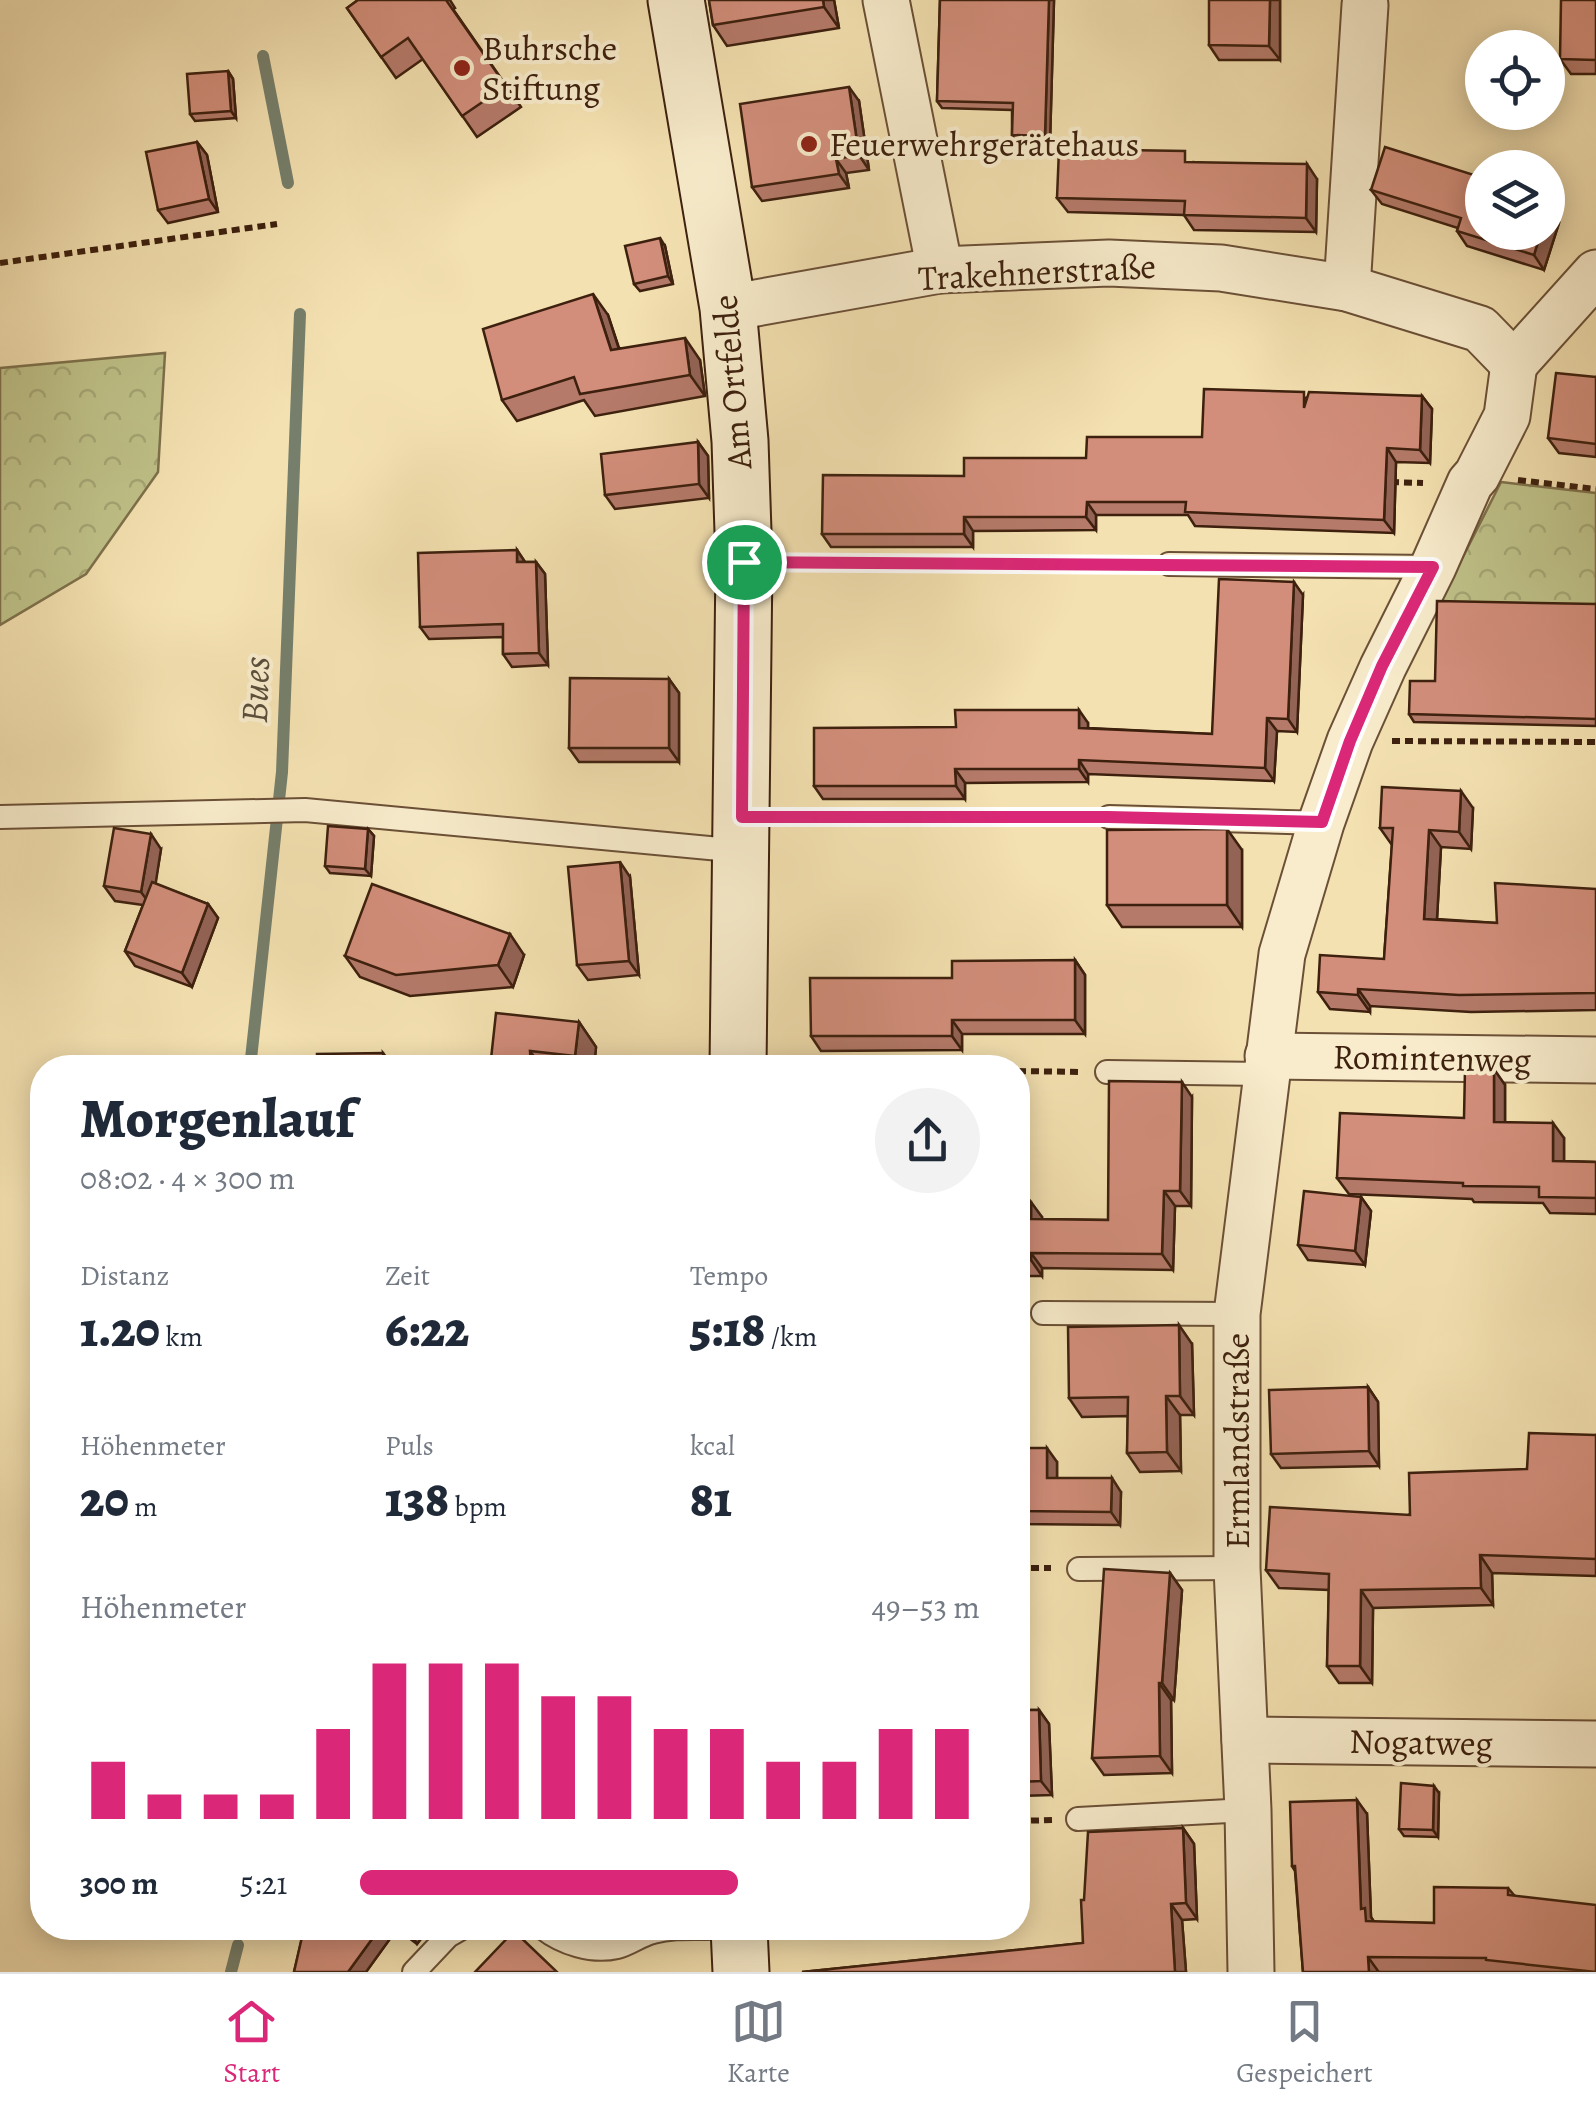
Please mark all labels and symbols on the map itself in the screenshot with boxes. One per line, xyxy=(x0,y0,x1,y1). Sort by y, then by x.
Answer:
place label: Buhrsche Stiftung xyxy=(482,24,617,112)
marker: Buhrsche Stiftung xyxy=(451,57,473,79)
place label: Feuerwehrgerätehaus xyxy=(829,120,1139,168)
marker: Feuerwehrgerätehaus xyxy=(798,133,820,155)
street label: Trakehnerstraße xyxy=(917,242,1157,302)
street label: Am Ortfelde xyxy=(700,293,764,472)
pin xyxy=(702,520,787,605)
water label: Bues xyxy=(228,656,282,724)
street label: Romintenweg xyxy=(1332,1032,1532,1084)
street label: Ermlandstraße xyxy=(1213,1333,1261,1549)
street label: Nogatweg xyxy=(1349,1717,1494,1767)

